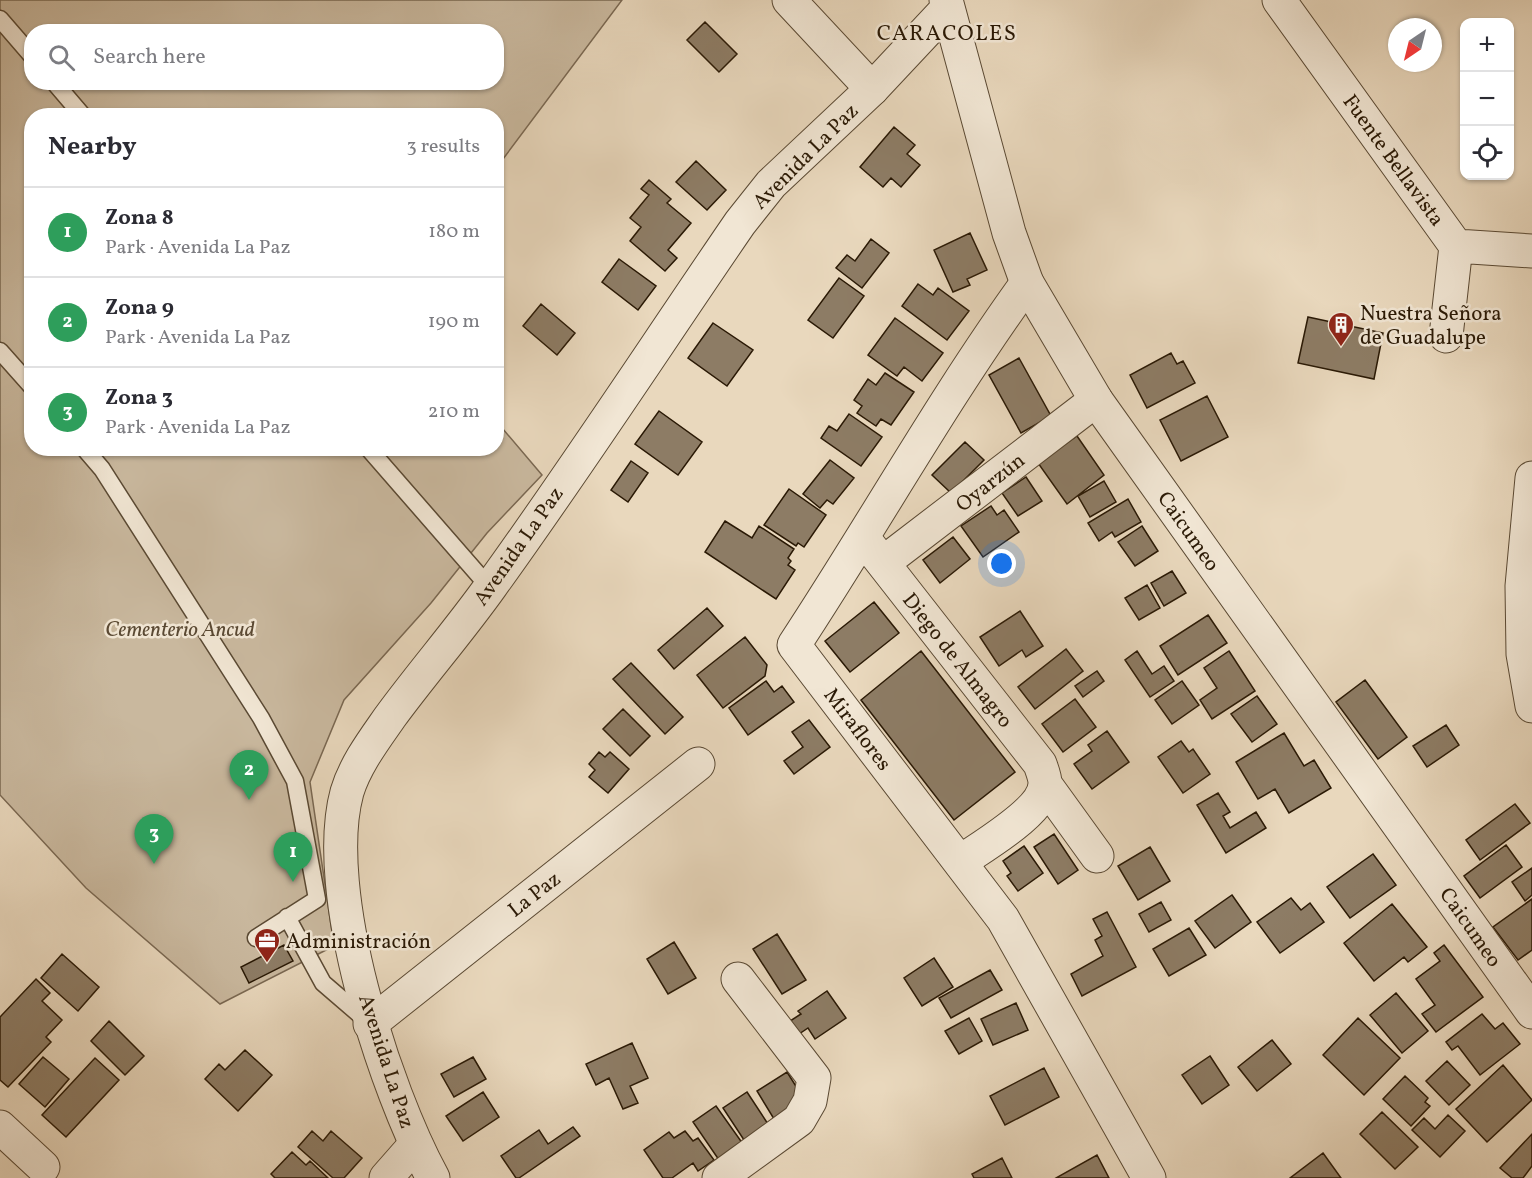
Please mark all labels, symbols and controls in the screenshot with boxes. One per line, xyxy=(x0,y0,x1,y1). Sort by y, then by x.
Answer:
north arrow xyxy=(1388,18,1442,72)
map controls xyxy=(1460,18,1514,180)
button: + xyxy=(1460,18,1514,72)
district label: CARACOLES xyxy=(877,19,1017,50)
search box xyxy=(24,24,504,90)
icon: search xyxy=(45,41,78,74)
text: Search here xyxy=(93,42,206,73)
button: − xyxy=(1460,72,1514,126)
street label: Fuente Bellavista xyxy=(1335,89,1450,233)
street label: Avenida La Paz xyxy=(747,98,866,217)
button: locate xyxy=(1460,126,1514,180)
text: Nearby xyxy=(48,129,137,165)
text: 3 results xyxy=(406,133,480,161)
text: Zona 8 xyxy=(105,203,174,234)
text: 1 xyxy=(63,218,72,246)
text: 180 m xyxy=(428,218,480,246)
text: Park · Avenida La Paz xyxy=(105,234,290,262)
text: Zona 9 xyxy=(105,293,174,324)
place label: Nuestra Señora de Guadalupe xyxy=(1360,300,1502,353)
text: 2 xyxy=(62,308,73,336)
text: 190 m xyxy=(428,308,480,336)
building icon: Nuestra Señora de Guadalupe xyxy=(1326,310,1356,348)
text: Park · Avenida La Paz xyxy=(105,324,290,352)
text: Zona 3 xyxy=(105,383,173,414)
text: 3 xyxy=(62,398,73,426)
text: 210 m xyxy=(428,398,480,426)
text: Park · Avenida La Paz xyxy=(105,414,290,442)
street label: Oyarzún xyxy=(950,447,1032,520)
street label: Avenida La Paz xyxy=(467,481,571,612)
street label: Caicumeo xyxy=(1150,486,1226,578)
your location xyxy=(987,549,1016,578)
street label: Diego de Almagro xyxy=(895,587,1019,735)
park label: Cementerio Ancud xyxy=(105,616,255,645)
street label: Miraflores xyxy=(816,682,898,777)
pin: 2 xyxy=(230,750,268,800)
pin: 3 xyxy=(134,814,174,864)
pin: 1 xyxy=(274,832,312,882)
street label: La Paz xyxy=(503,865,567,925)
street label: Caicumeo xyxy=(1432,882,1508,974)
office icon: Administración xyxy=(252,926,282,964)
place label: Administración xyxy=(286,928,431,957)
street label: Avenida La Paz xyxy=(350,991,421,1132)

